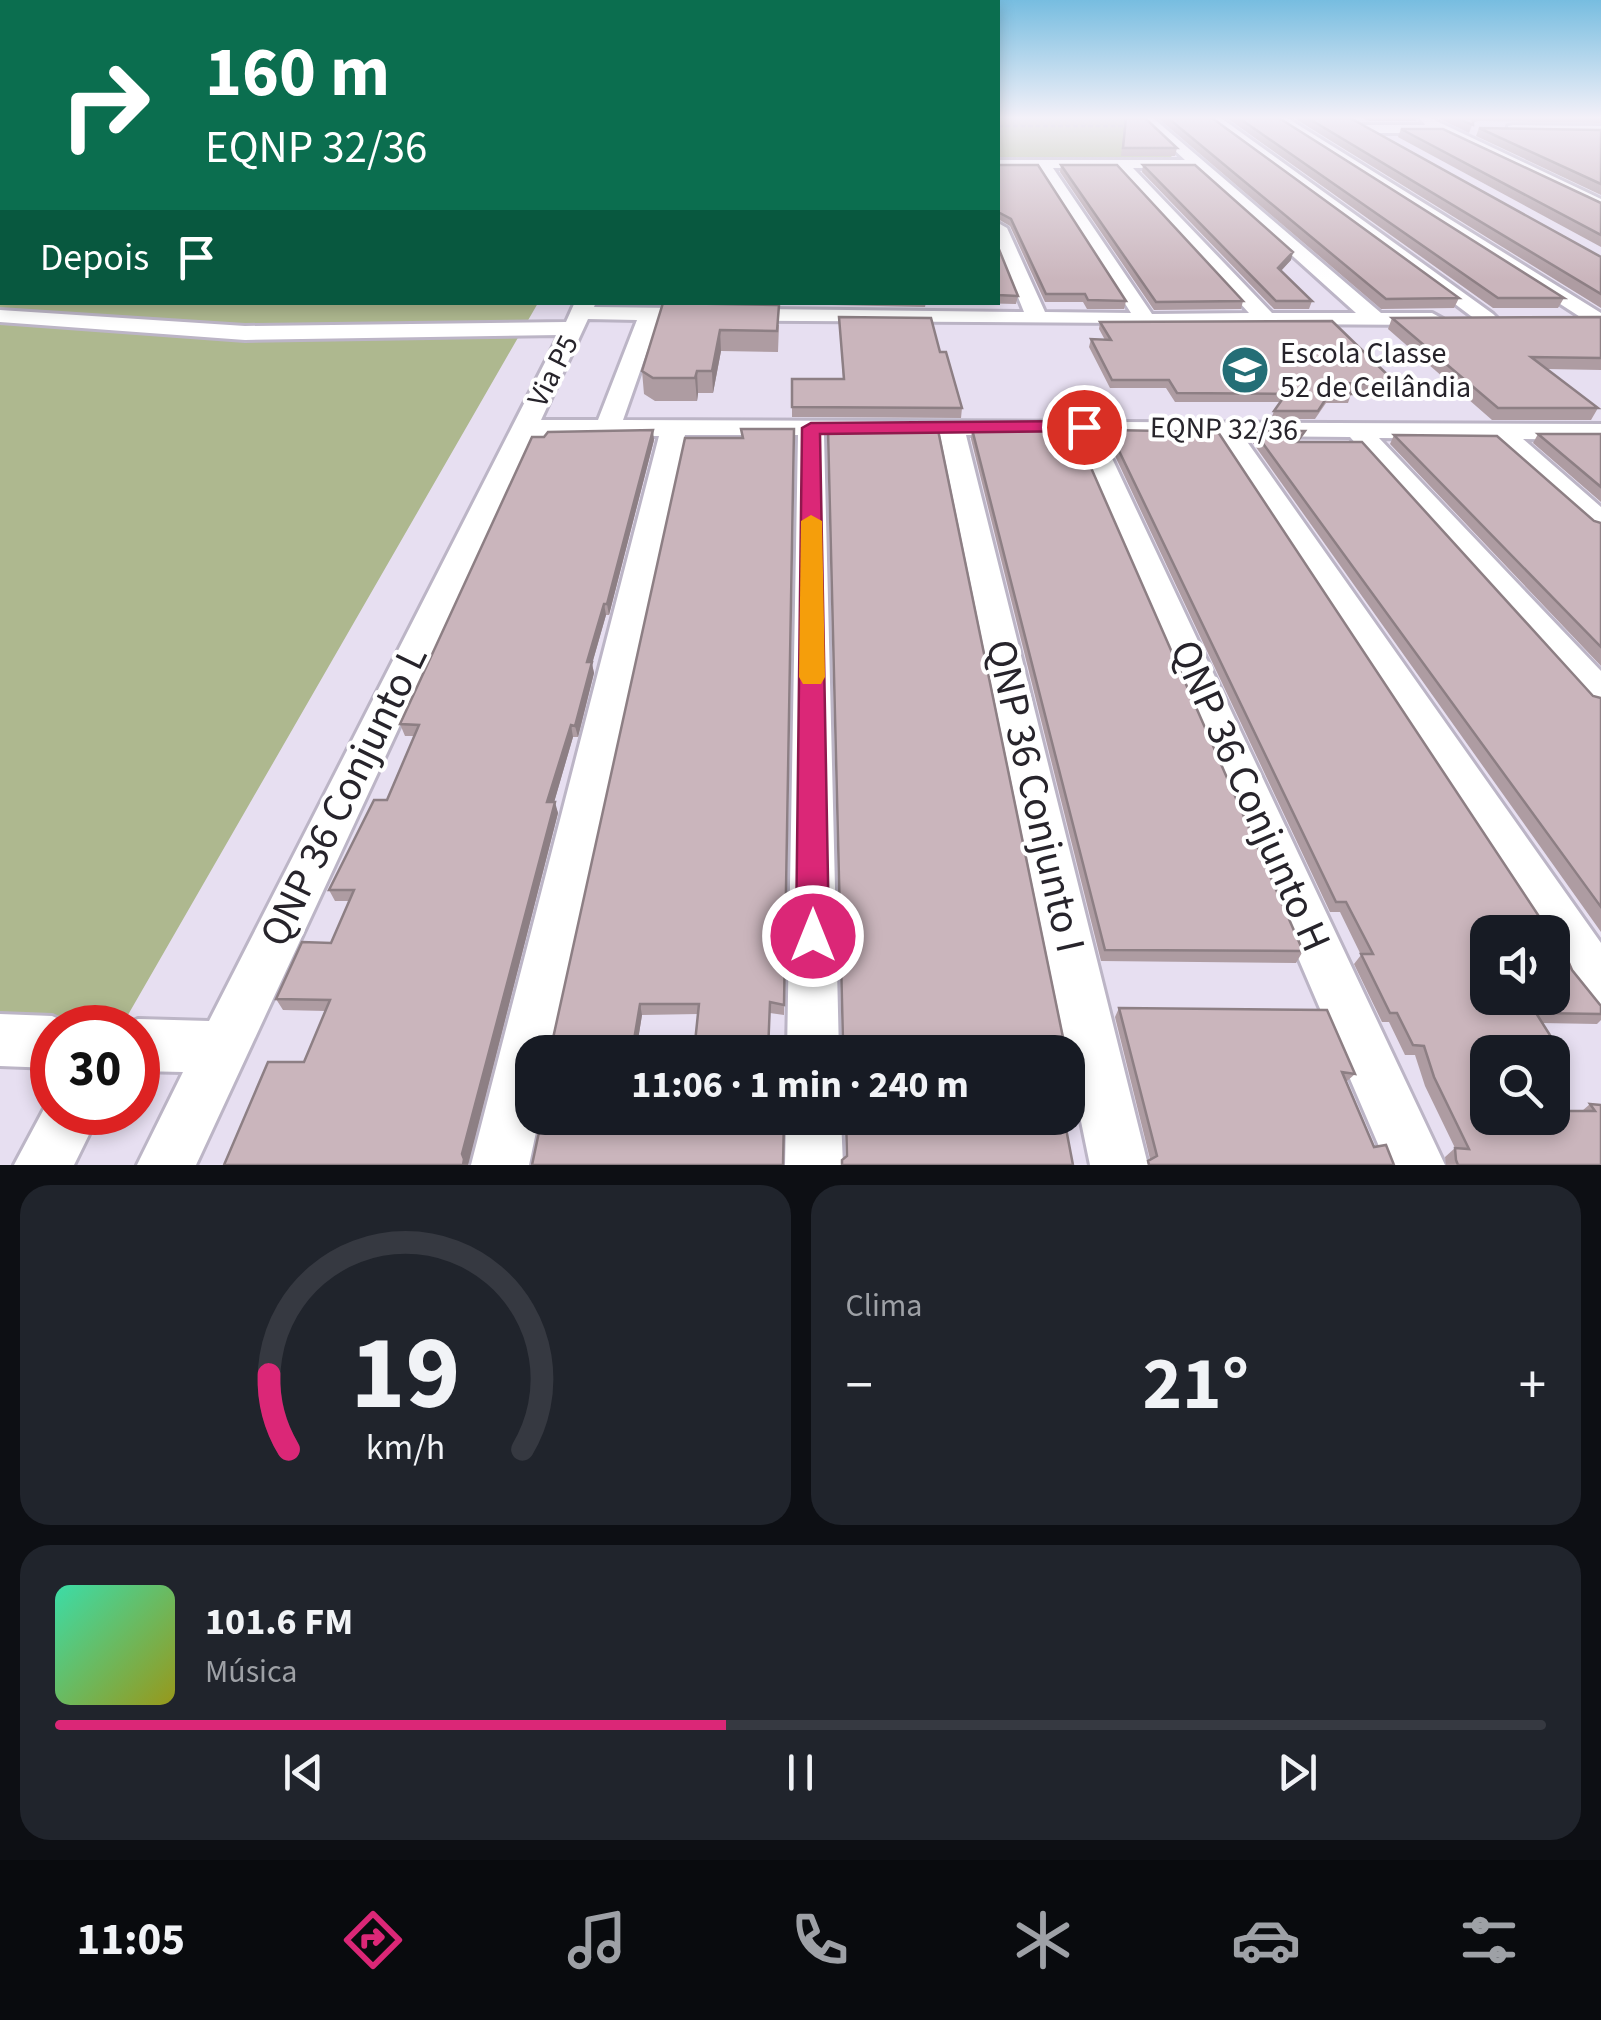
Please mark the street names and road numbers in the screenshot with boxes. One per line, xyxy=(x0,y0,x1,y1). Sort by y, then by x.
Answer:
street label: Via P5 xyxy=(517,327,589,415)
street label: EQNP 32/36 xyxy=(1150,406,1298,452)
street label: QNP 36 Conjunto H xyxy=(1154,631,1346,961)
street label: QNP 36 Conjunto I xyxy=(970,634,1100,958)
street label: QNP 36 Conjunto L xyxy=(245,635,443,957)

